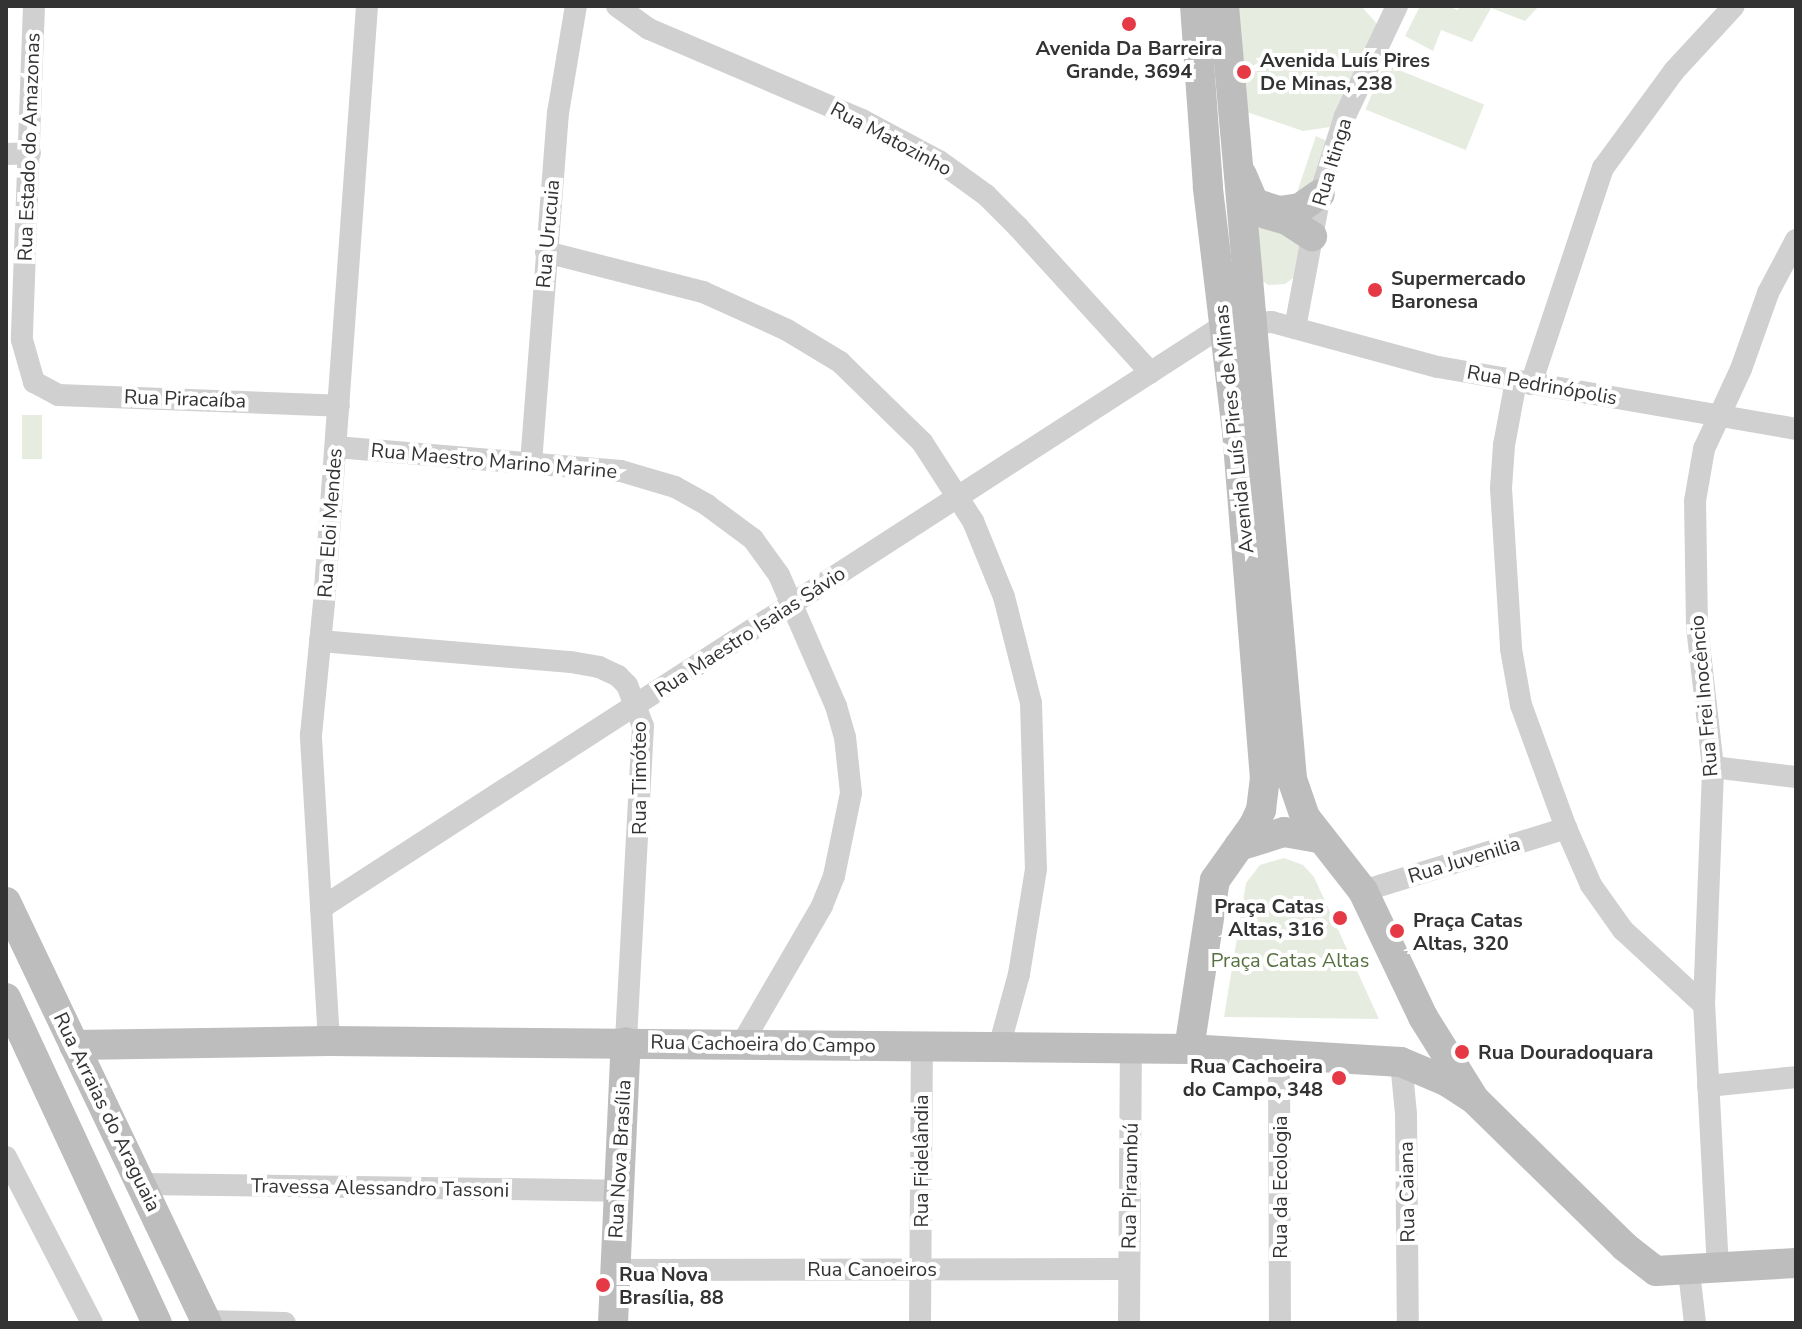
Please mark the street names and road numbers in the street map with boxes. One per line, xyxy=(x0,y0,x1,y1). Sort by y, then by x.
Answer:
street label: Rua Estado do Amazonas xyxy=(13,32,45,262)
street label: Rua Matozinho xyxy=(826,97,956,181)
street label: Rua Itinga xyxy=(1307,115,1357,209)
street label: Rua Urucuia xyxy=(531,179,565,289)
street label: Avenida Luís Pires de Minas xyxy=(1209,303,1259,555)
street label: Rua Pedrinópolis xyxy=(1465,360,1619,410)
street label: Rua Piracaíba xyxy=(123,385,247,413)
street label: Rua Maestro Marino Marine xyxy=(370,438,618,484)
street label: Rua Eloi Mendes xyxy=(313,447,347,599)
street label: Rua Maestro Isaias Sávio xyxy=(650,561,850,703)
street label: Rua Frei Inocêncio xyxy=(1685,614,1723,778)
street label: Rua Timóteo xyxy=(627,721,651,835)
street label: Rua Juvenilia xyxy=(1405,832,1523,888)
street label: Rua Arraias do Araguaia xyxy=(48,1008,166,1216)
street label: Rua Cachoeira do Campo xyxy=(650,1030,876,1058)
street label: Rua Nova Brasília xyxy=(604,1079,636,1239)
street label: Rua Fidelândia xyxy=(909,1094,933,1228)
street label: Rua da Ecologia xyxy=(1268,1115,1292,1259)
street label: Rua Piraumbú xyxy=(1117,1123,1143,1249)
street label: Rua Caiana xyxy=(1394,1141,1420,1243)
street label: Travessa Alessandro Tassoni xyxy=(251,1174,509,1202)
street label: Rua Canoeiros xyxy=(807,1257,937,1281)

